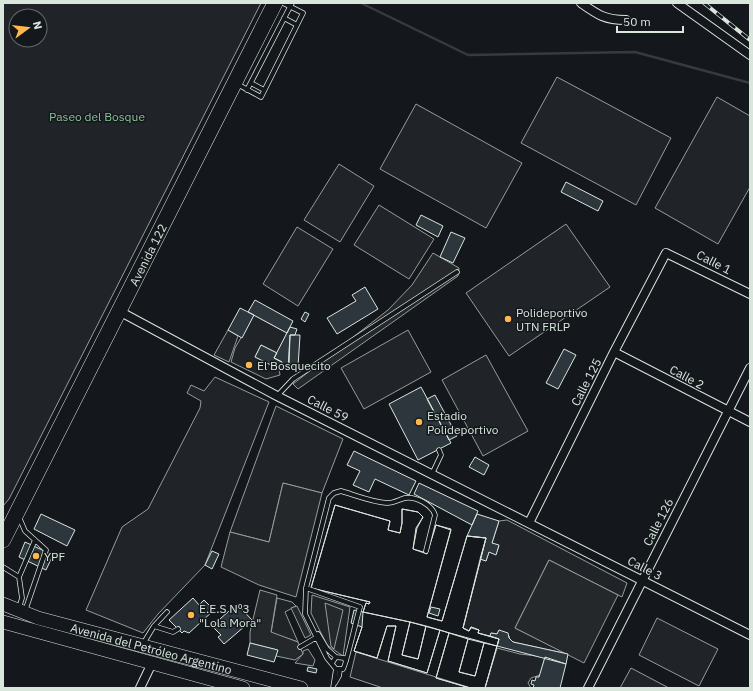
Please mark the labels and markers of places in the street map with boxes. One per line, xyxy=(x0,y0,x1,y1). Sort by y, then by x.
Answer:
place label: Polideportivo UTN FRLP xyxy=(516,305,588,334)
marker: Polideportivo UTN FRLP xyxy=(503,314,513,324)
place label: El Bosquecito xyxy=(257,358,331,373)
marker: El Bosquecito xyxy=(244,360,254,370)
place label: Estadio Polideportivo xyxy=(427,408,499,437)
marker: Estadio Polideportivo xyxy=(414,417,424,427)
place label: YPF xyxy=(44,549,65,564)
marker: YPF xyxy=(31,551,41,561)
place label: E.E.S Nº3 "Lola Mora" xyxy=(199,601,261,630)
marker: E.E.S Nº3 "Lola Mora" xyxy=(186,610,196,620)

